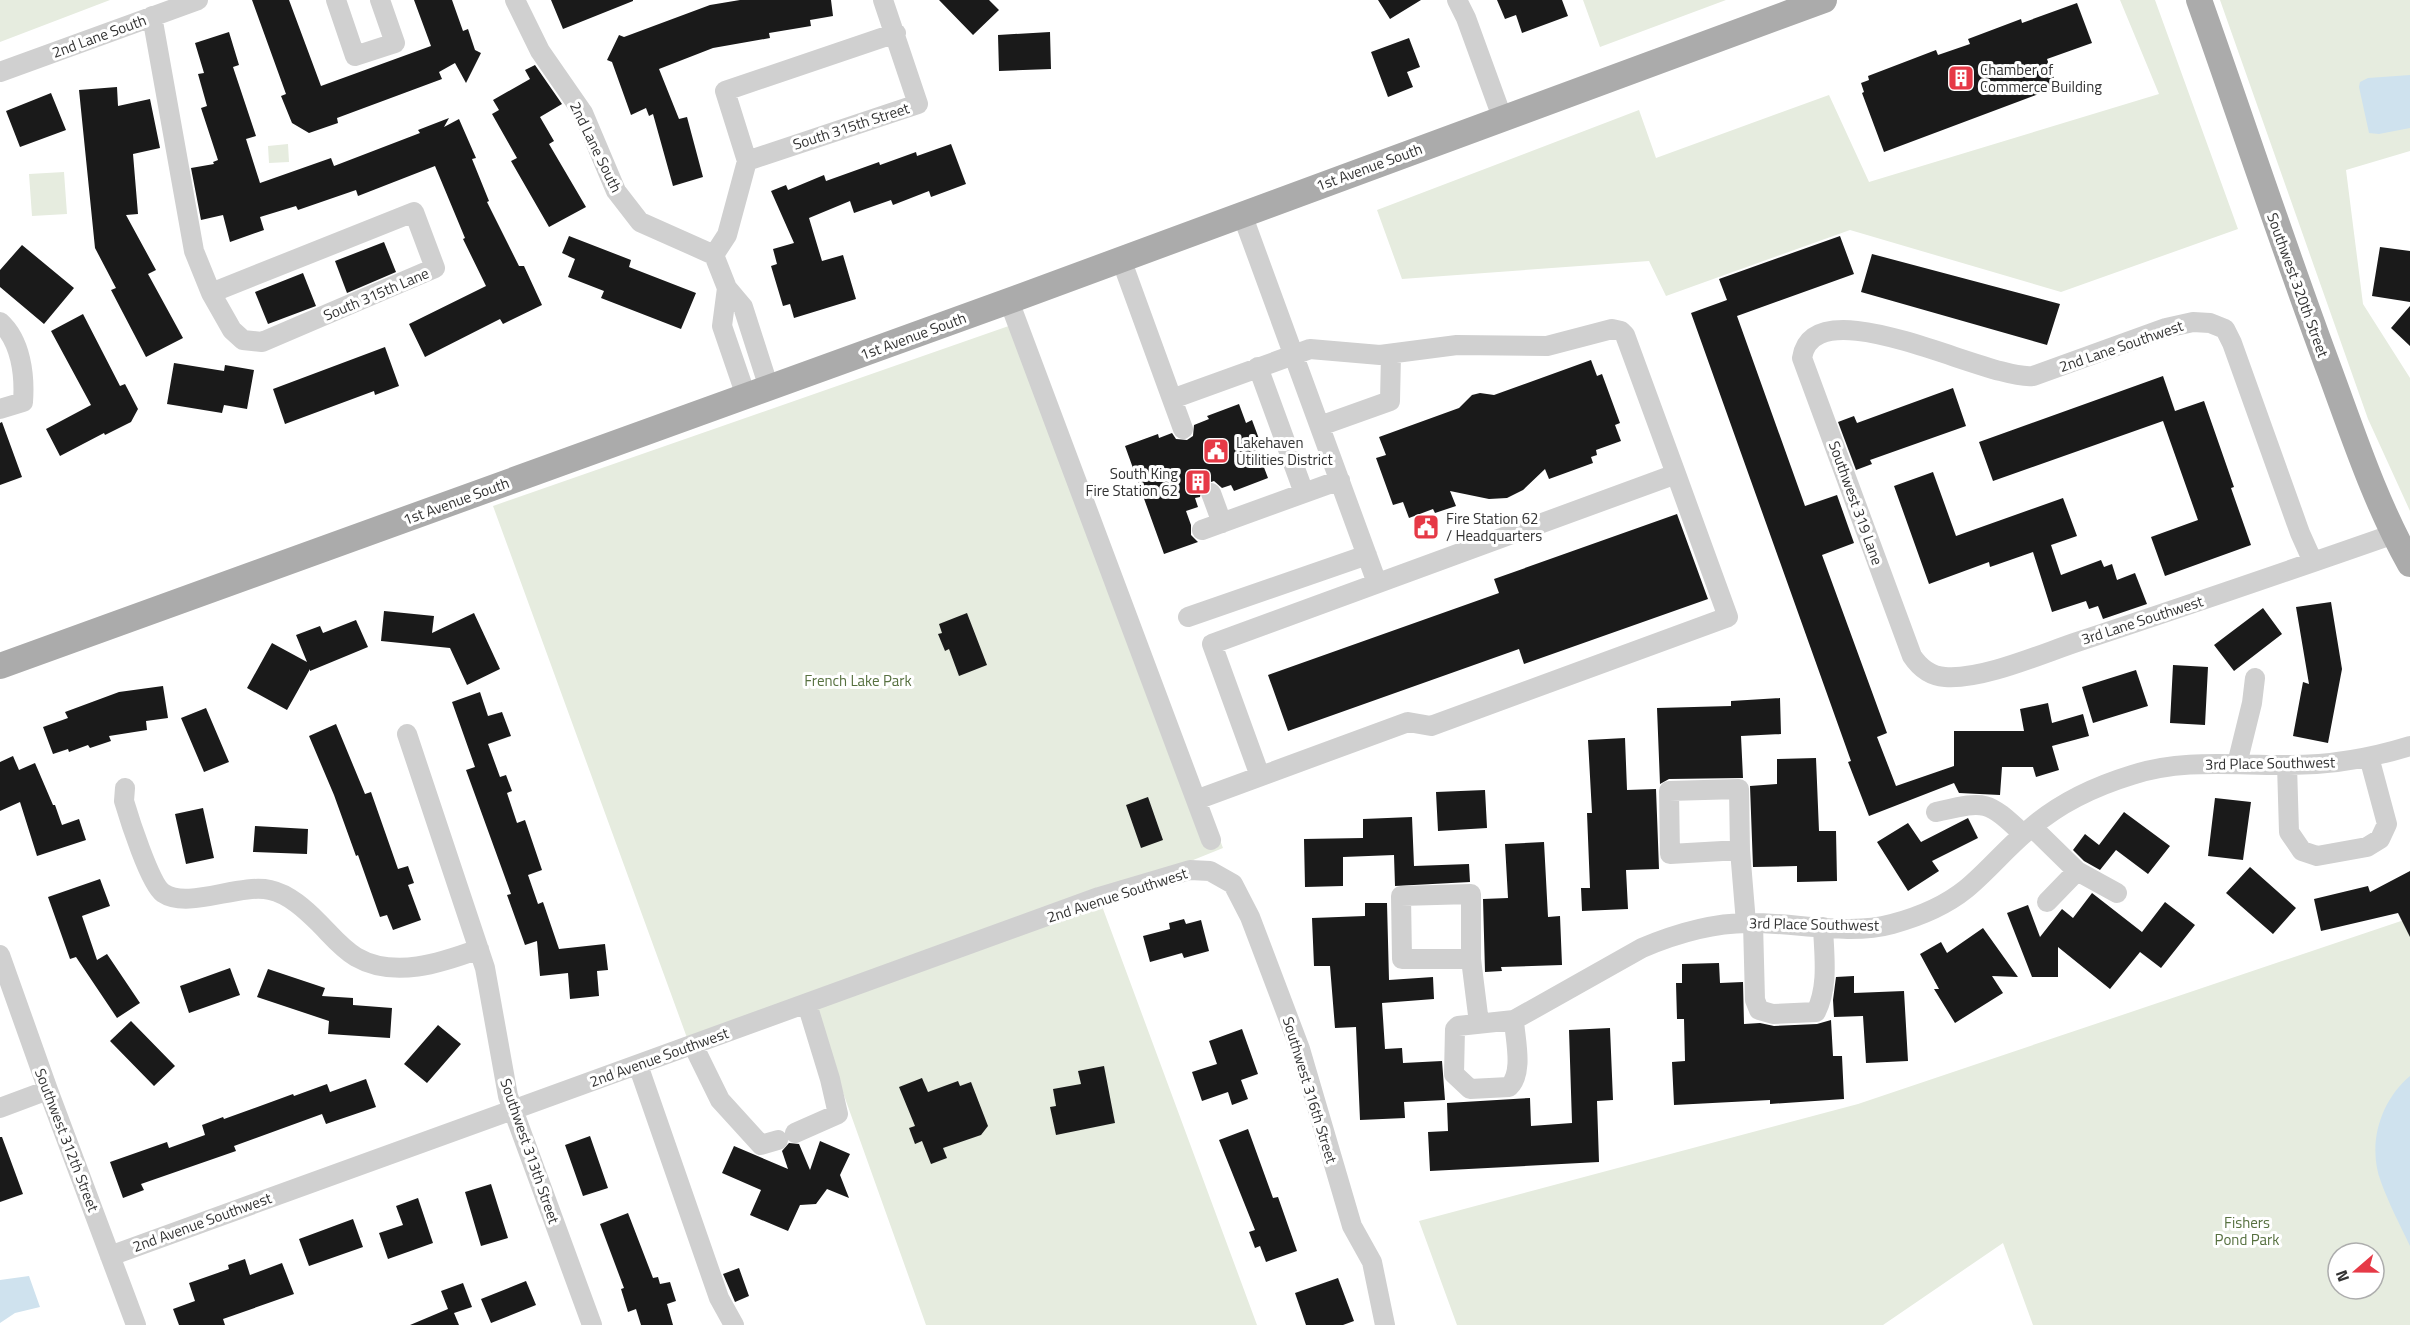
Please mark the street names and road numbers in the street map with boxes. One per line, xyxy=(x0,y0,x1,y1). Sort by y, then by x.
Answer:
street label: 2nd Lane South xyxy=(49,8,149,64)
street label: South 315th Street xyxy=(790,96,913,156)
street label: 2nd Lane South xyxy=(564,98,628,196)
street label: 1st Avenue South xyxy=(1313,137,1425,197)
street label: Southwest 320th Street xyxy=(2261,210,2335,361)
street label: South 315th Lane xyxy=(320,261,432,327)
street label: 1st Avenue South xyxy=(857,306,969,366)
street label: 2nd Lane Southwest xyxy=(2056,314,2187,378)
street label: Southwest 319 Lane xyxy=(1823,438,1889,568)
street label: 1st Avenue South xyxy=(400,471,512,531)
street label: 3rd Lane Southwest xyxy=(2078,589,2206,651)
street label: 3rd Place Southwest xyxy=(2205,750,2336,776)
street label: 2nd Avenue Southwest xyxy=(1044,861,1191,929)
street label: 3rd Place Southwest xyxy=(1749,911,1880,937)
street label: Southwest 316th Street xyxy=(1277,1014,1343,1167)
street label: 2nd Avenue Southwest xyxy=(586,1021,732,1093)
street label: Southwest 312th Street xyxy=(29,1065,105,1216)
street label: Southwest 313th Street xyxy=(494,1075,566,1227)
street label: 2nd Avenue Southwest xyxy=(129,1186,275,1258)

